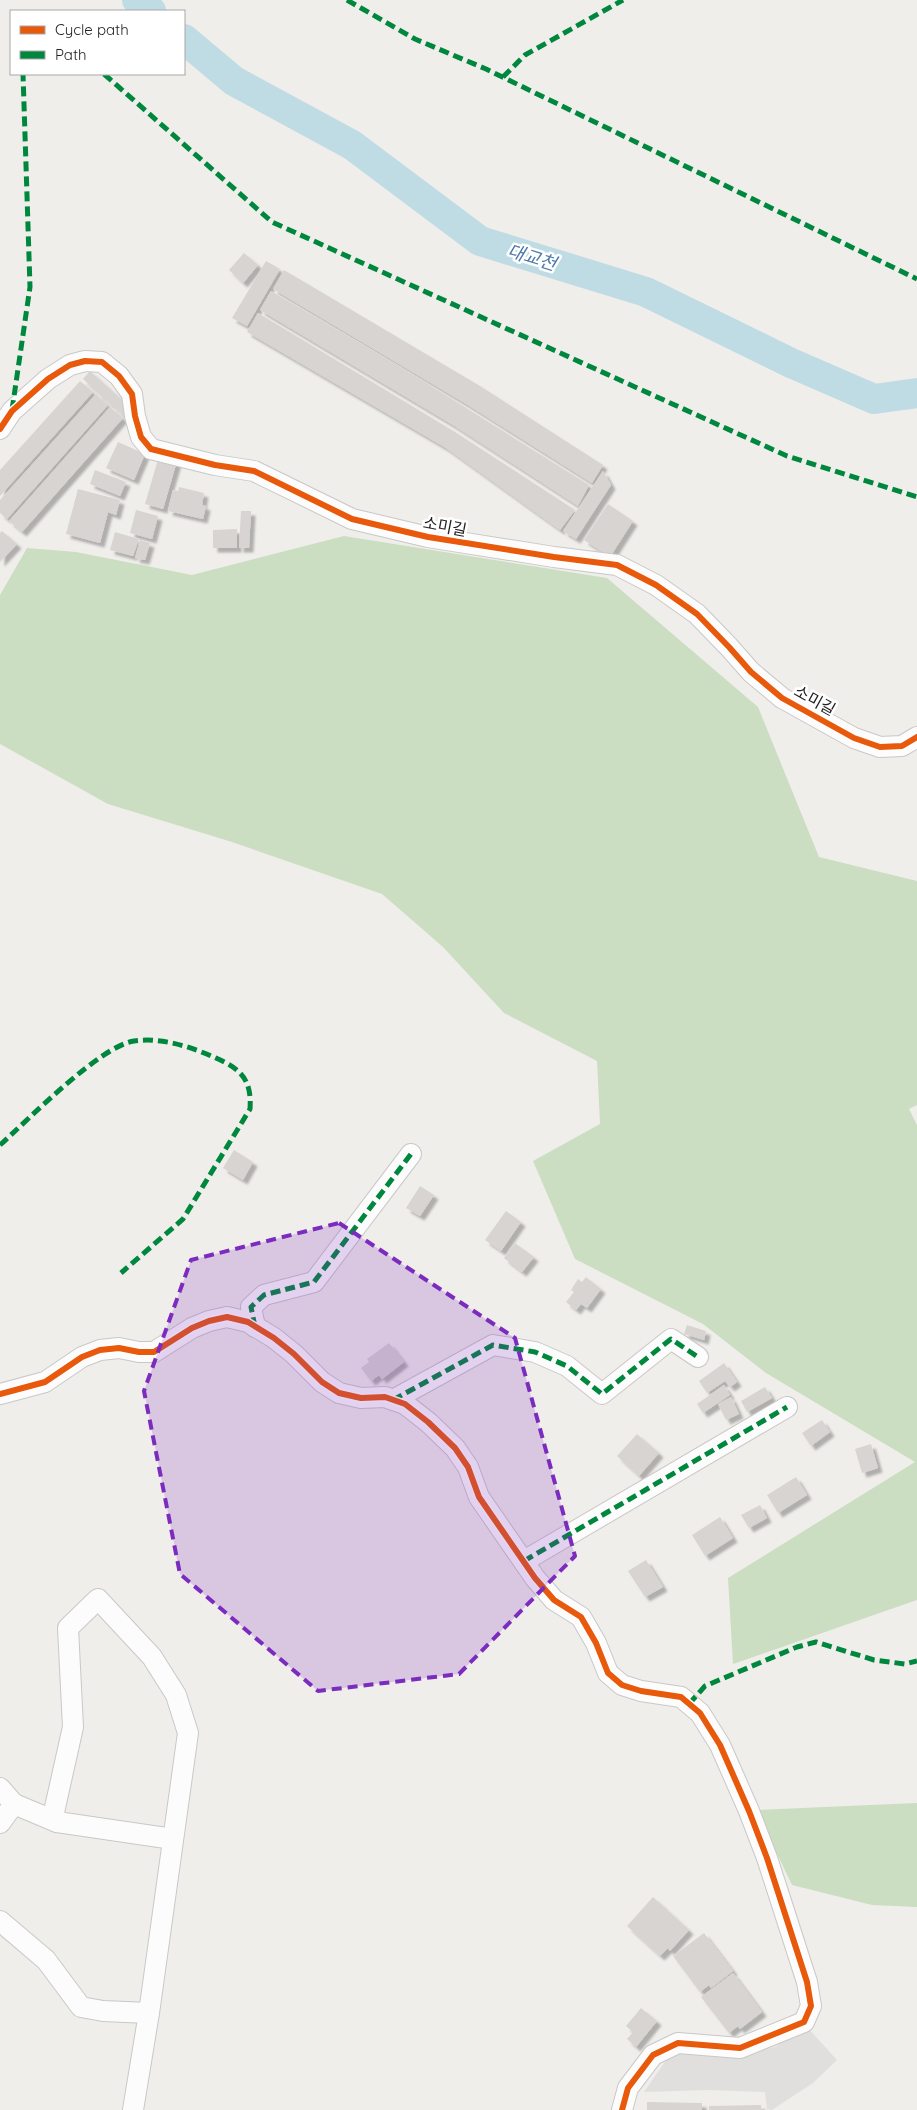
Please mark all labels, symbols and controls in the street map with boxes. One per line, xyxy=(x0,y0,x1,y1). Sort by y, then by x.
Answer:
legend xyxy=(10,10,185,75)
text: Cycle path xyxy=(55,20,129,39)
text: Path xyxy=(55,45,87,64)
water label: 대교천 xyxy=(505,239,561,276)
street label: 소미길 xyxy=(421,512,469,540)
street label: 소미길 xyxy=(791,681,839,719)

